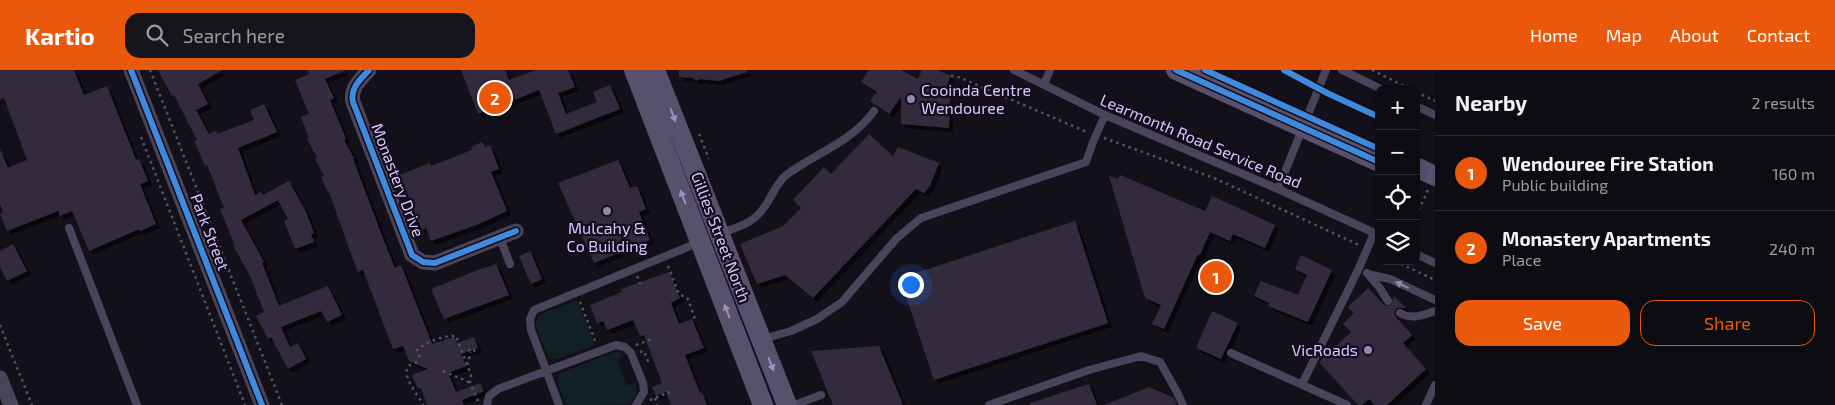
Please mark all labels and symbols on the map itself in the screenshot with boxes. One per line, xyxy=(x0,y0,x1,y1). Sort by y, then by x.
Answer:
pin: 2 xyxy=(479,79,511,117)
place label: Cooinda Centre Wendouree xyxy=(921,80,1031,117)
street label: Learmonth Road Service Road xyxy=(1098,89,1305,192)
marker: Cooinda Centre Wendouree xyxy=(905,93,917,105)
one-way arrow xyxy=(670,108,677,123)
street label: Monastery Drive xyxy=(368,120,429,239)
street label: Gillies Street North xyxy=(688,169,755,305)
one-way arrow xyxy=(678,190,686,204)
street label: Park Street xyxy=(187,191,234,273)
marker: Mulcahy & Co Building xyxy=(601,205,613,217)
place label: Mulcahy & Co Building xyxy=(567,218,648,255)
pin: 1 xyxy=(1200,258,1232,296)
your location xyxy=(898,272,924,298)
one-way arrow xyxy=(1395,281,1410,289)
one-way arrow xyxy=(722,303,730,318)
place label: VicRoads xyxy=(1291,340,1358,359)
marker: VicRoads xyxy=(1362,344,1374,356)
one-way arrow xyxy=(768,357,775,372)

